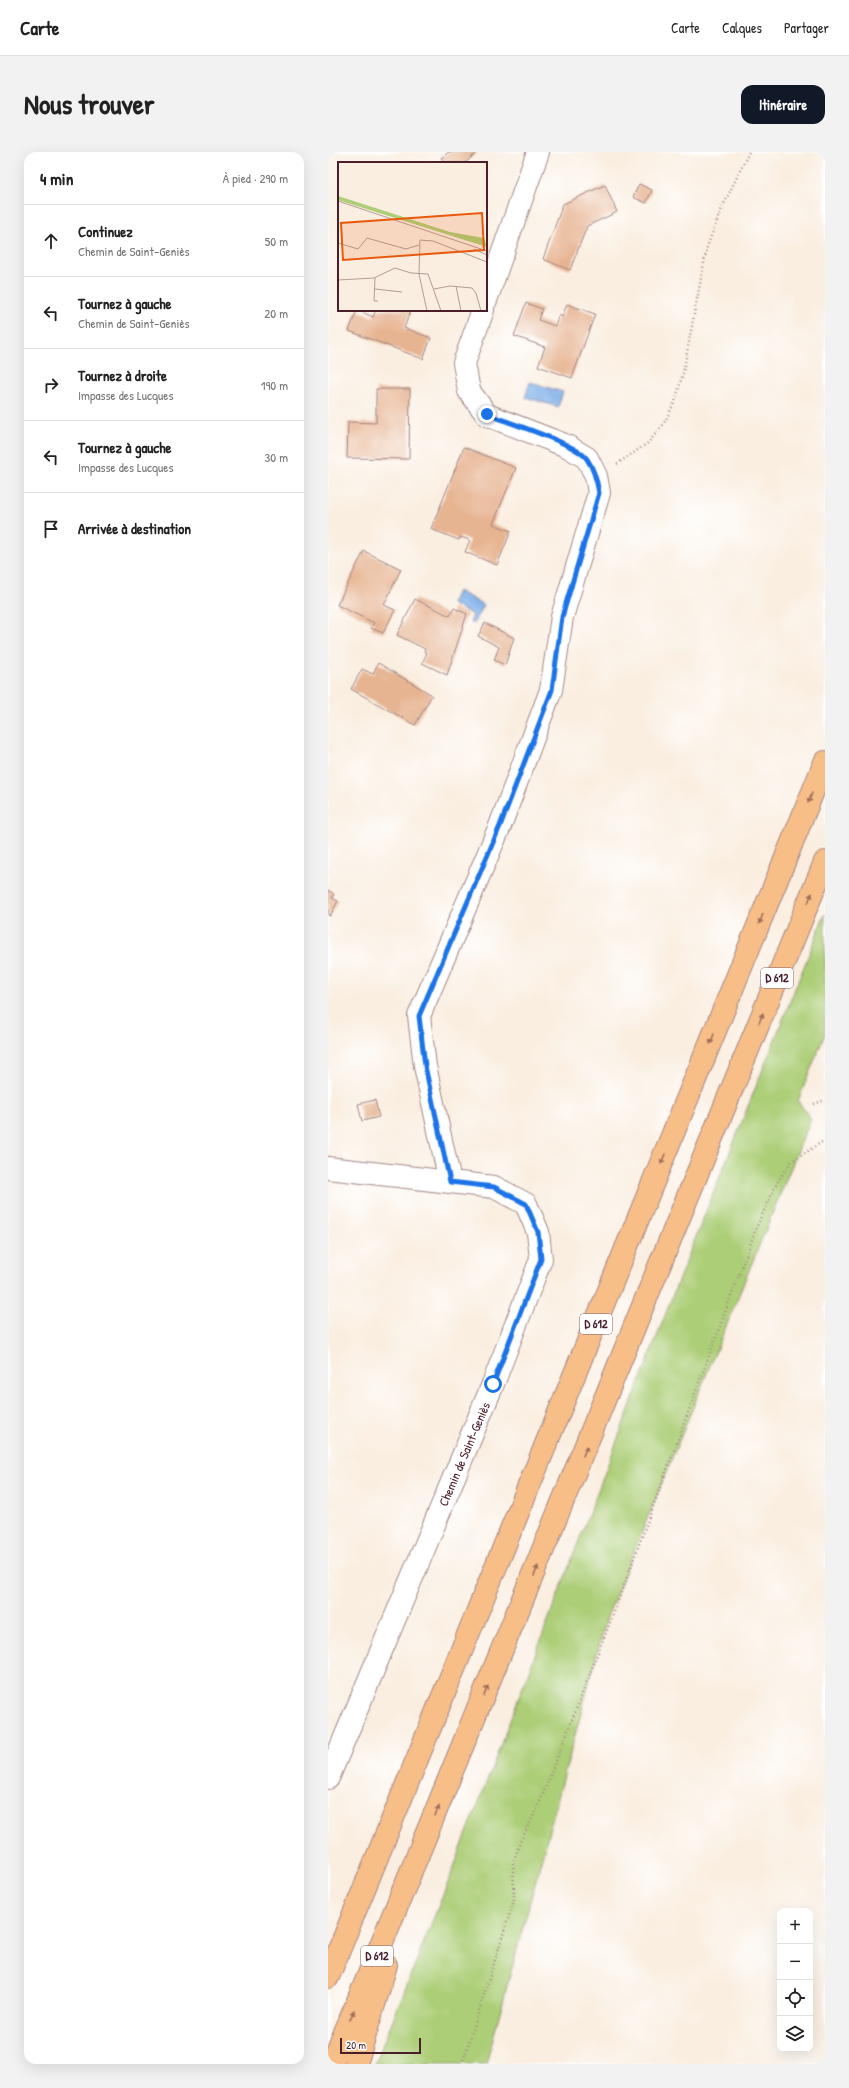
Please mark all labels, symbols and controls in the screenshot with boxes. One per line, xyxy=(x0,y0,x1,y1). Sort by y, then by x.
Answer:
text: Carte xyxy=(20,15,59,41)
text: Carte xyxy=(671,18,700,37)
text: Calques xyxy=(722,18,762,37)
text: Partager xyxy=(784,18,829,37)
text: Nous trouver xyxy=(24,85,155,123)
button: Itinéraire xyxy=(741,85,825,124)
inset map xyxy=(338,162,487,311)
text: 4 min xyxy=(40,167,73,190)
text: À pied · 290 m xyxy=(223,169,288,187)
text: Continuez xyxy=(78,221,133,242)
icon: ahead xyxy=(40,230,62,252)
text: 50 m xyxy=(265,232,288,250)
text: Chemin de Saint-Geniès xyxy=(78,242,190,260)
text: Tournez à gauche xyxy=(78,293,171,314)
icon: left xyxy=(40,302,62,324)
text: 20 m xyxy=(264,304,288,322)
text: Chemin de Saint-Geniès xyxy=(78,314,190,332)
text: Tournez à droite xyxy=(78,365,167,386)
icon: right xyxy=(40,374,62,396)
text: 190 m xyxy=(261,376,288,394)
text: Impasse des Lucques xyxy=(78,386,173,404)
route end xyxy=(478,405,496,423)
text: Tournez à gauche xyxy=(78,437,171,458)
icon: left xyxy=(40,446,62,468)
text: 30 m xyxy=(265,448,288,466)
text: Impasse des Lucques xyxy=(78,458,173,476)
icon: arrive xyxy=(40,518,62,540)
text: Arrivée à destination xyxy=(78,518,191,539)
one-way arrow xyxy=(807,793,813,805)
one-way arrow xyxy=(807,893,813,904)
one-way arrow xyxy=(758,913,764,924)
road number: D 612 xyxy=(761,968,793,988)
one-way arrow xyxy=(758,1012,764,1024)
one-way arrow xyxy=(709,1034,715,1045)
one-way arrow xyxy=(659,1154,665,1166)
road number: D 612 xyxy=(580,1314,612,1334)
route start xyxy=(484,1375,502,1393)
street label: Chemin de Saint-Geniès xyxy=(434,1399,494,1509)
one-way arrow xyxy=(582,1445,588,1456)
one-way arrow xyxy=(533,1564,539,1576)
one-way arrow xyxy=(484,1685,490,1697)
one-way arrow xyxy=(434,1806,440,1817)
map controls xyxy=(777,1908,813,2052)
button: + xyxy=(777,1908,813,1944)
button: − xyxy=(777,1944,813,1980)
road number: D 612 xyxy=(361,1946,393,1966)
button: locate xyxy=(777,1980,813,2016)
one-way arrow xyxy=(350,2009,356,2021)
button: layers xyxy=(777,2016,813,2052)
scale bar xyxy=(340,2036,421,2055)
text: 20 m xyxy=(346,2038,366,2052)

